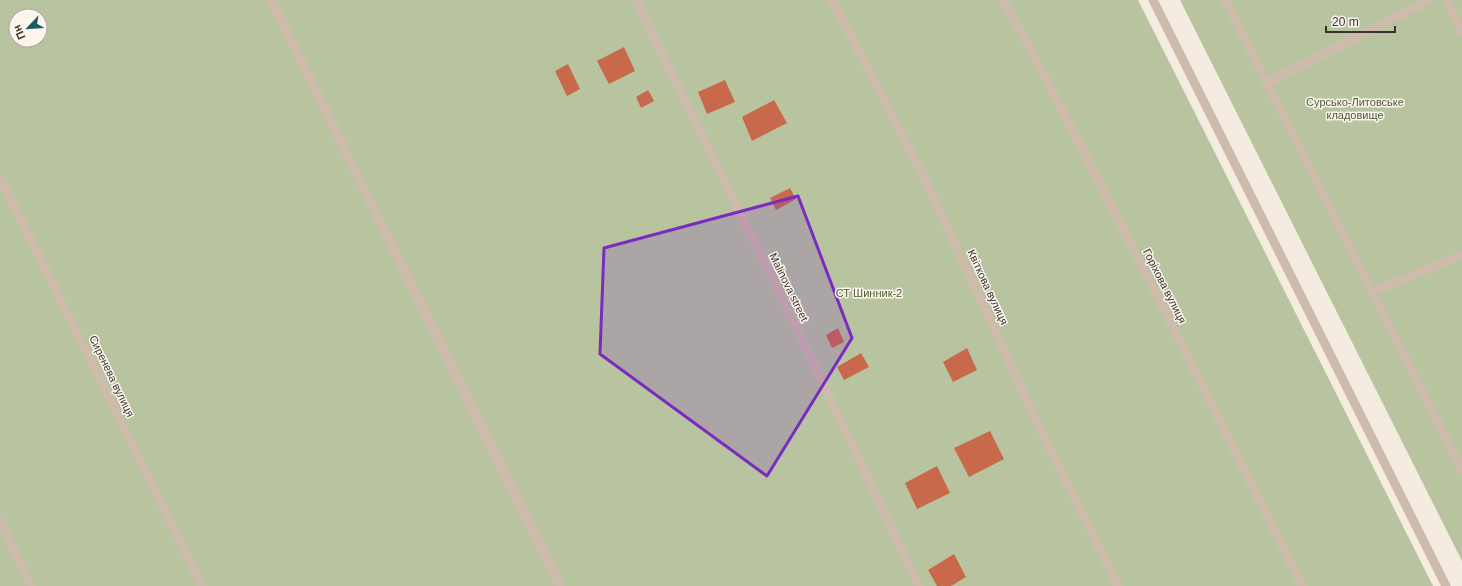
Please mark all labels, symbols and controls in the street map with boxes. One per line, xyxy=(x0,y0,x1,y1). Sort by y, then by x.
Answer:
north arrow xyxy=(8,8,48,48)
scale bar xyxy=(1326,8,1395,34)
text: 20 m xyxy=(1332,15,1359,29)
text: Пн xyxy=(10,23,27,41)
park label: Сурсько-Литовське кладовище xyxy=(1306,96,1404,121)
street label: Горіхова вулиця xyxy=(1141,247,1189,325)
street label: Квіткова вулиця xyxy=(965,248,1011,326)
street label: Malinova street xyxy=(767,251,811,323)
park label: СТ Шинник-2 xyxy=(836,287,902,299)
street label: Сиренева вулиця xyxy=(87,333,137,419)

